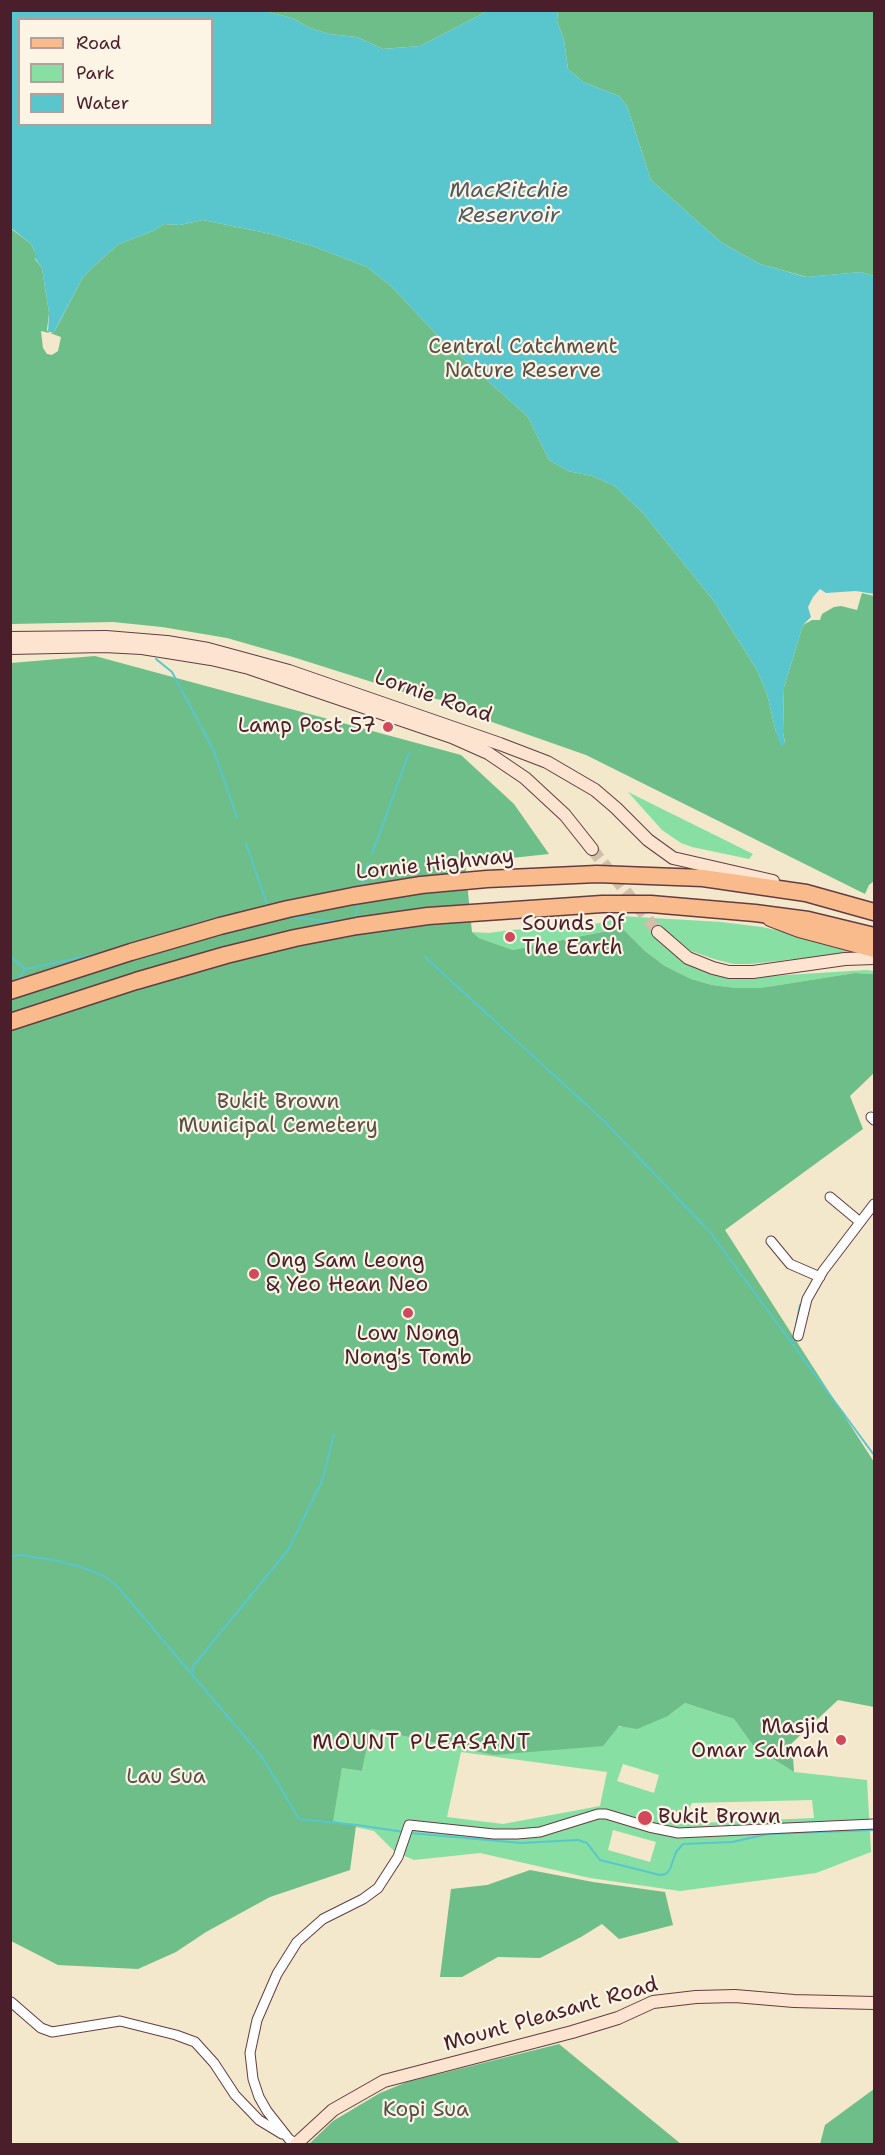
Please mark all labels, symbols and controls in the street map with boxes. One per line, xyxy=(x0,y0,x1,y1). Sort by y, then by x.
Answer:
legend xyxy=(18,18,213,126)
text: Road xyxy=(76,31,121,55)
text: Park xyxy=(76,61,115,85)
text: Water xyxy=(76,91,129,115)
water label: MacRitchie Reservoir xyxy=(449,178,569,230)
park label: Central Catchment Nature Reserve xyxy=(428,335,618,385)
street label: Lornie Road xyxy=(371,665,495,729)
place label: Lamp Post 57 xyxy=(238,714,376,740)
marker: Lamp Post 57 xyxy=(381,720,395,734)
street label: Lornie Highway xyxy=(355,844,515,886)
place label: Sounds Of The Earth xyxy=(522,912,625,962)
marker: Sounds Of The Earth xyxy=(503,930,517,944)
park label: Bukit Brown Municipal Cemetery xyxy=(178,1090,378,1140)
place label: Ong Sam Leong & Yeo Hean Neo xyxy=(266,1249,428,1299)
marker: Ong Sam Leong & Yeo Hean Neo xyxy=(247,1267,261,1281)
marker: Low Nong Nong's Tomb xyxy=(401,1306,415,1320)
place label: Low Nong Nong's Tomb xyxy=(344,1322,472,1372)
place label: Masjid Omar Salmah xyxy=(691,1715,829,1765)
district label: MOUNT PLEASANT xyxy=(312,1730,532,1756)
marker: Masjid Omar Salmah xyxy=(834,1733,848,1747)
park label: Lau Sua xyxy=(126,1765,206,1791)
place label: Bukit Brown xyxy=(658,1805,781,1831)
marker: Bukit Brown xyxy=(636,1809,654,1827)
street label: Mount Pleasant Road xyxy=(441,1972,661,2058)
park label: Kopi Sua xyxy=(383,2098,469,2124)

